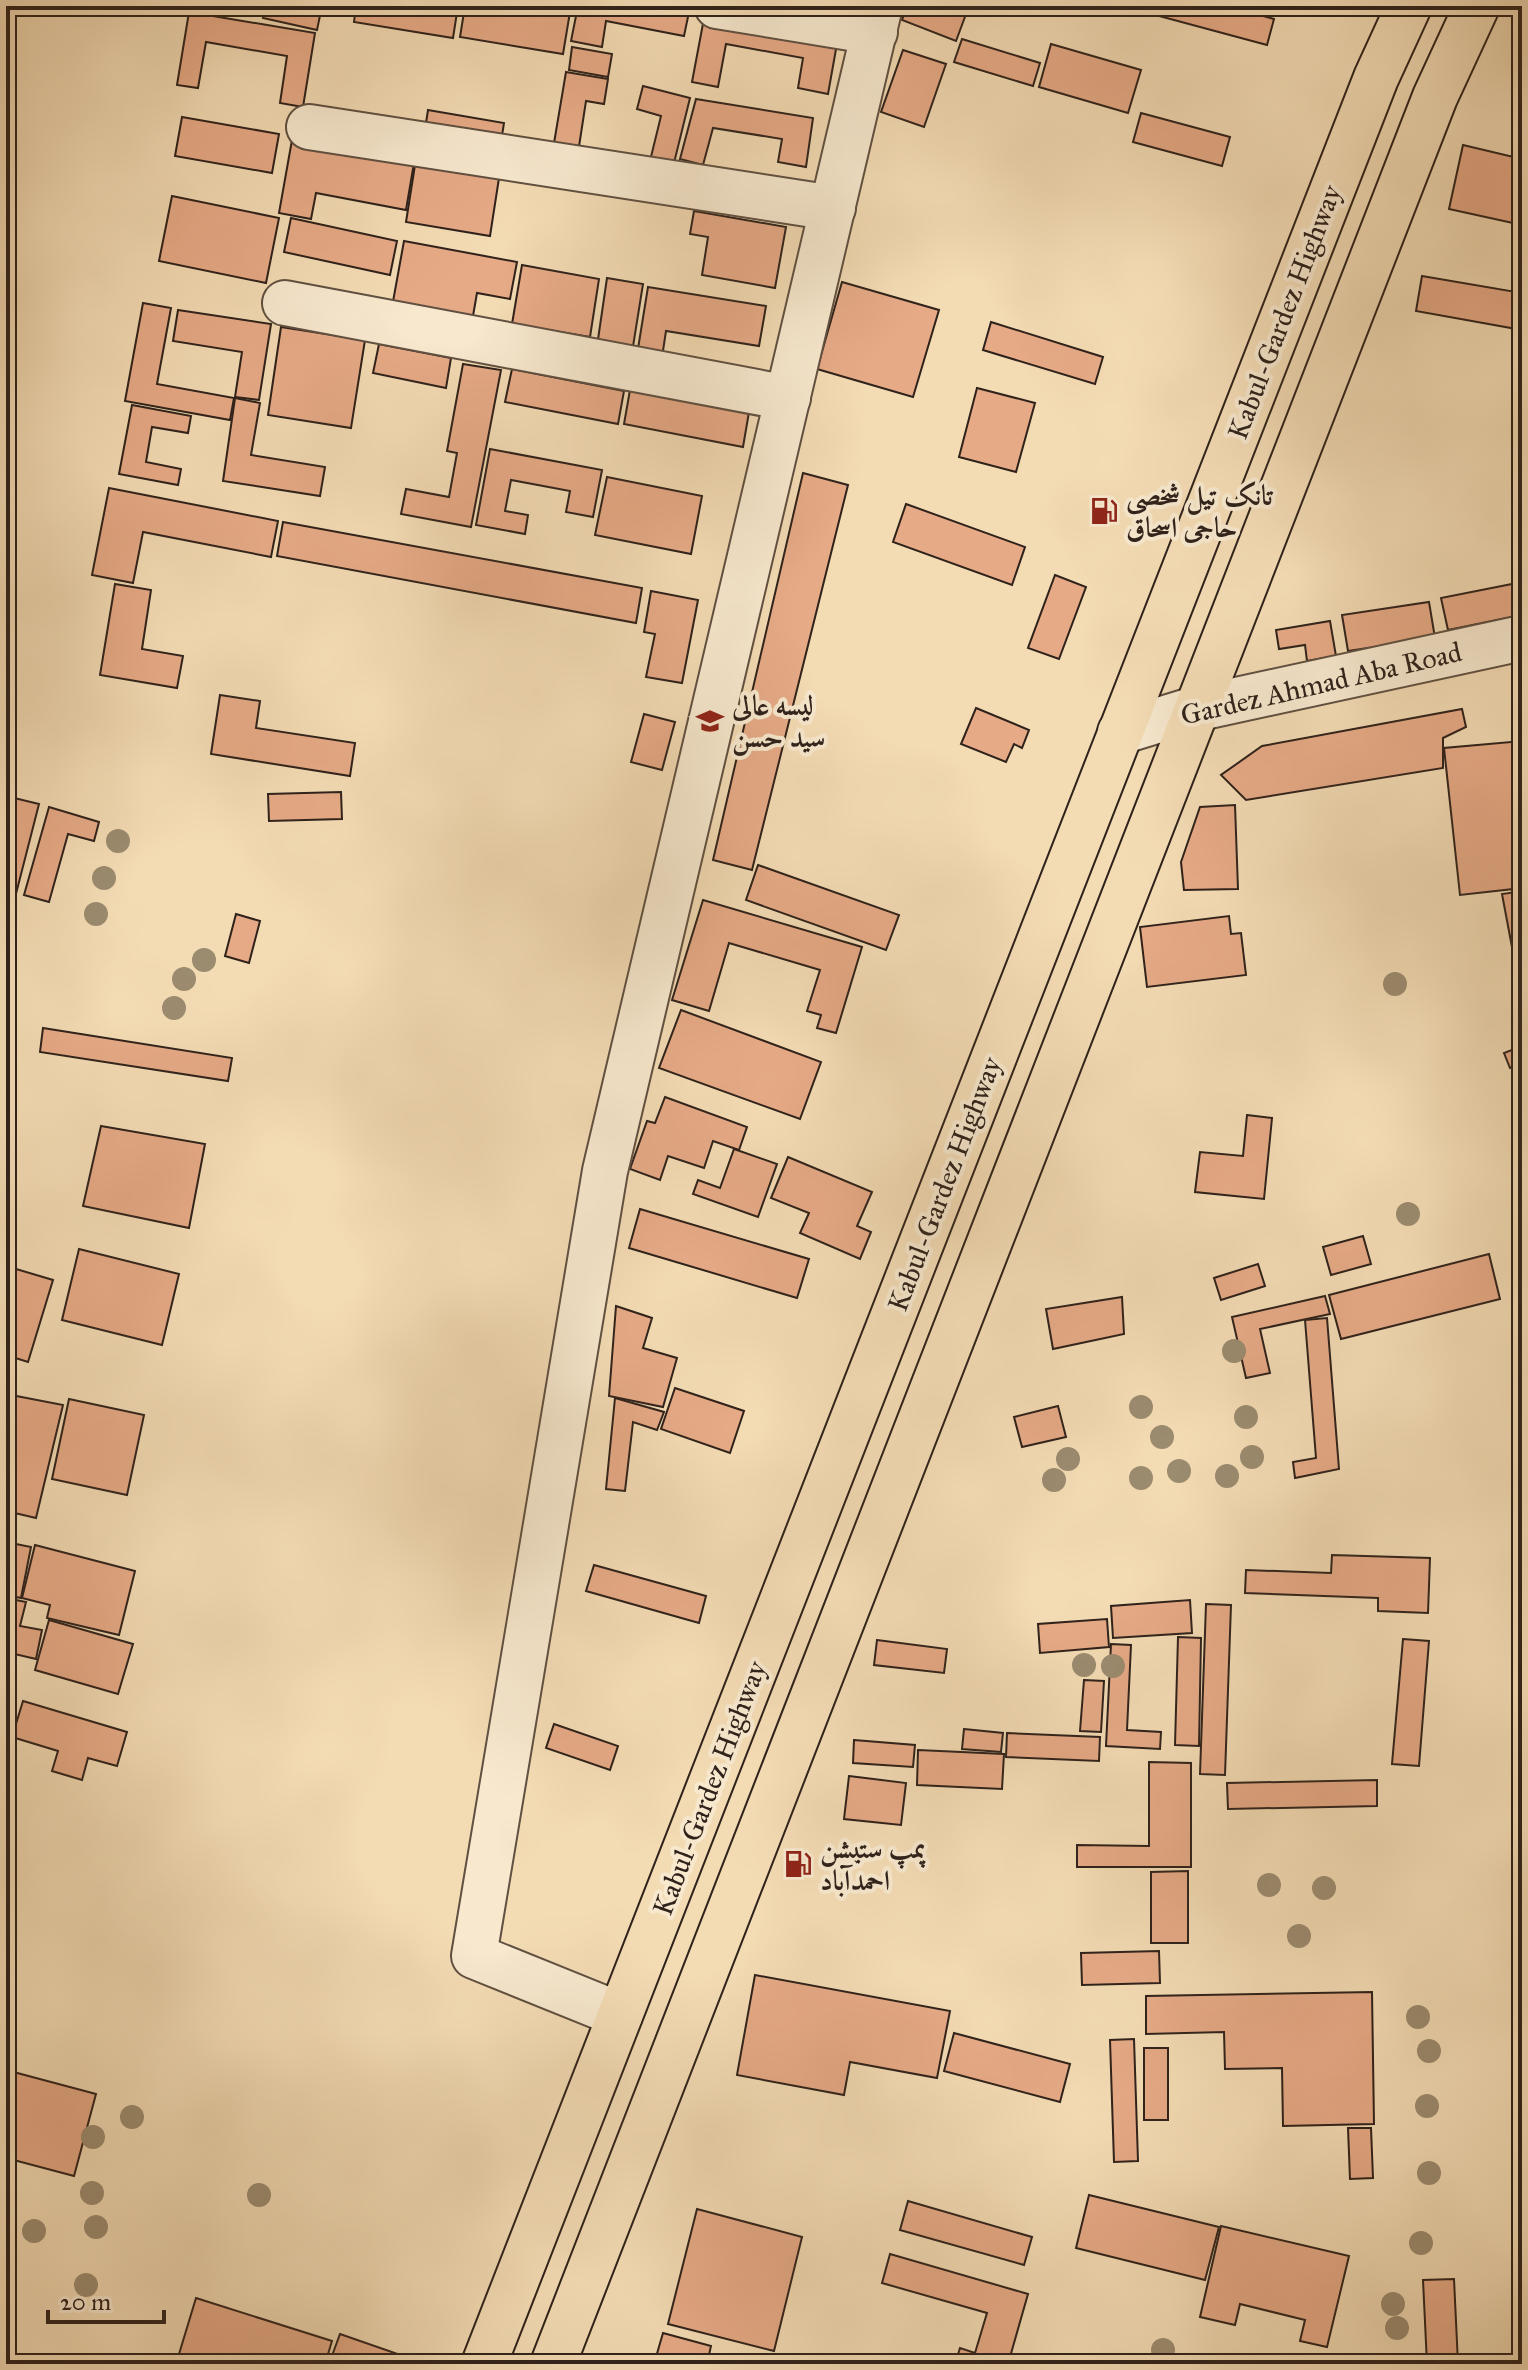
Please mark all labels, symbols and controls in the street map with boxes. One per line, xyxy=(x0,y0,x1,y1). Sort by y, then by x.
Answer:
street label: Kabul-Gardez Highway xyxy=(1220,179,1349,444)
place label: تانک تیل شخصی حاجی اسحاق xyxy=(1126,478,1273,545)
fuel station icon: تانک تیل شخصی حاجی اسحاق xyxy=(1089,496,1119,526)
street label: Gardez Ahmad Aba Road xyxy=(1177,634,1465,733)
place label: لیسه عالی سید حسن xyxy=(731,688,825,756)
school or university icon: لیسه عالی سید حسن xyxy=(695,706,725,736)
street label: Kabul-Gardez Highway xyxy=(880,1051,1009,1316)
street label: Kabul-Gardez Highway xyxy=(645,1655,774,1920)
place label: پمپ ستیشن احمدآباد xyxy=(820,1831,926,1898)
fuel station icon: پمپ ستیشن احمدآباد xyxy=(783,1849,813,1879)
scale bar xyxy=(48,2274,164,2324)
text: 20 m xyxy=(60,2287,111,2317)

